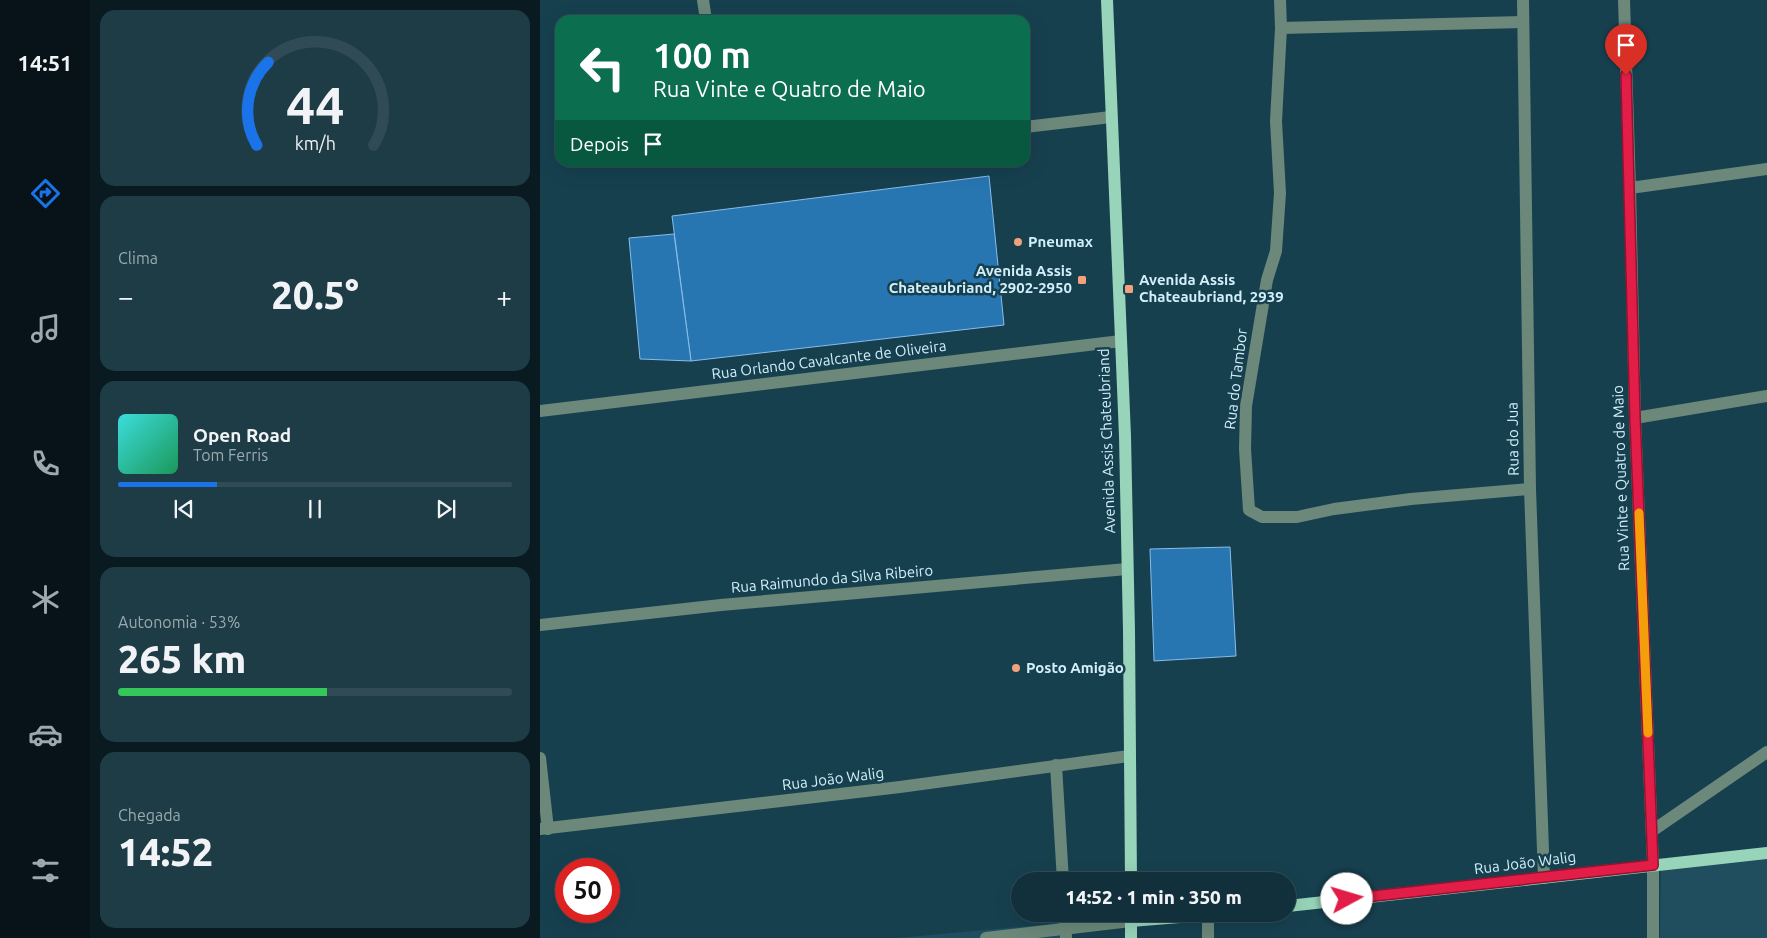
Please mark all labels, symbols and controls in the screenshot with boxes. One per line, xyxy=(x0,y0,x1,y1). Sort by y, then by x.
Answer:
pin xyxy=(1605,24,1647,75)
icon: arrive xyxy=(1612,31,1640,59)
icon: left xyxy=(570,35,635,100)
text: 100 m xyxy=(653,35,751,75)
text: 14:51 xyxy=(17,50,73,75)
text: 44 xyxy=(286,76,344,134)
text: Rua Vinte e Quatro de Maio xyxy=(653,76,926,101)
icon: arrive xyxy=(639,130,667,158)
text: km/h xyxy=(294,133,336,153)
text: Depois xyxy=(570,133,629,155)
icon: directions xyxy=(28,176,63,211)
place label: Pneumax xyxy=(1028,233,1093,250)
marker: Pneumax xyxy=(1012,236,1024,248)
text: Clima xyxy=(118,249,158,267)
place label: Avenida Assis Chateaubriand, 2902-2950 xyxy=(889,262,1072,296)
place label: Avenida Assis Chateaubriand, 2939 xyxy=(1139,271,1284,305)
text: 20.5° xyxy=(271,274,359,316)
marker: Avenida Assis Chateaubriand, 2902-2950 xyxy=(1076,274,1088,286)
text: − xyxy=(118,281,134,312)
text: + xyxy=(496,281,512,312)
marker: Avenida Assis Chateaubriand, 2939 xyxy=(1123,283,1135,295)
icon: music xyxy=(28,311,63,346)
street label: Rua do Tambor xyxy=(1221,327,1250,430)
street label: Rua Orlando Cavalcante de Oliveira xyxy=(711,337,947,382)
street label: Avenida Assis Chateubriand xyxy=(1095,348,1118,534)
street label: Rua Vinte e Quatro de Maio xyxy=(1609,385,1632,571)
street label: Rua do Jua xyxy=(1503,402,1522,476)
text: Open Road xyxy=(193,424,291,446)
icon: phone xyxy=(28,446,63,481)
text: Tom Ferris xyxy=(193,446,268,464)
icon: previous xyxy=(170,495,198,523)
icon: pause xyxy=(301,495,329,523)
icon: next xyxy=(432,495,460,523)
street label: Rua Raimundo da Silva Ribeiro xyxy=(730,561,934,596)
icon: climate xyxy=(28,582,63,617)
text: Autonomia · 53% xyxy=(118,613,240,631)
text: 265 km xyxy=(118,638,246,680)
place label: Posto Amigão xyxy=(1026,659,1124,676)
marker: Posto Amigão xyxy=(1010,662,1022,674)
icon: car xyxy=(28,717,63,752)
street label: Rua João Walig xyxy=(781,764,885,793)
text: Chegada xyxy=(118,806,181,824)
text: 14:52 xyxy=(118,831,213,873)
street label: Rua João Walig xyxy=(1473,848,1577,877)
icon: filters xyxy=(28,853,63,888)
speed limit sign: 50 xyxy=(555,858,620,923)
position arrow xyxy=(1320,872,1372,924)
text: 14:52 · 1 min · 350 m xyxy=(1065,886,1242,908)

